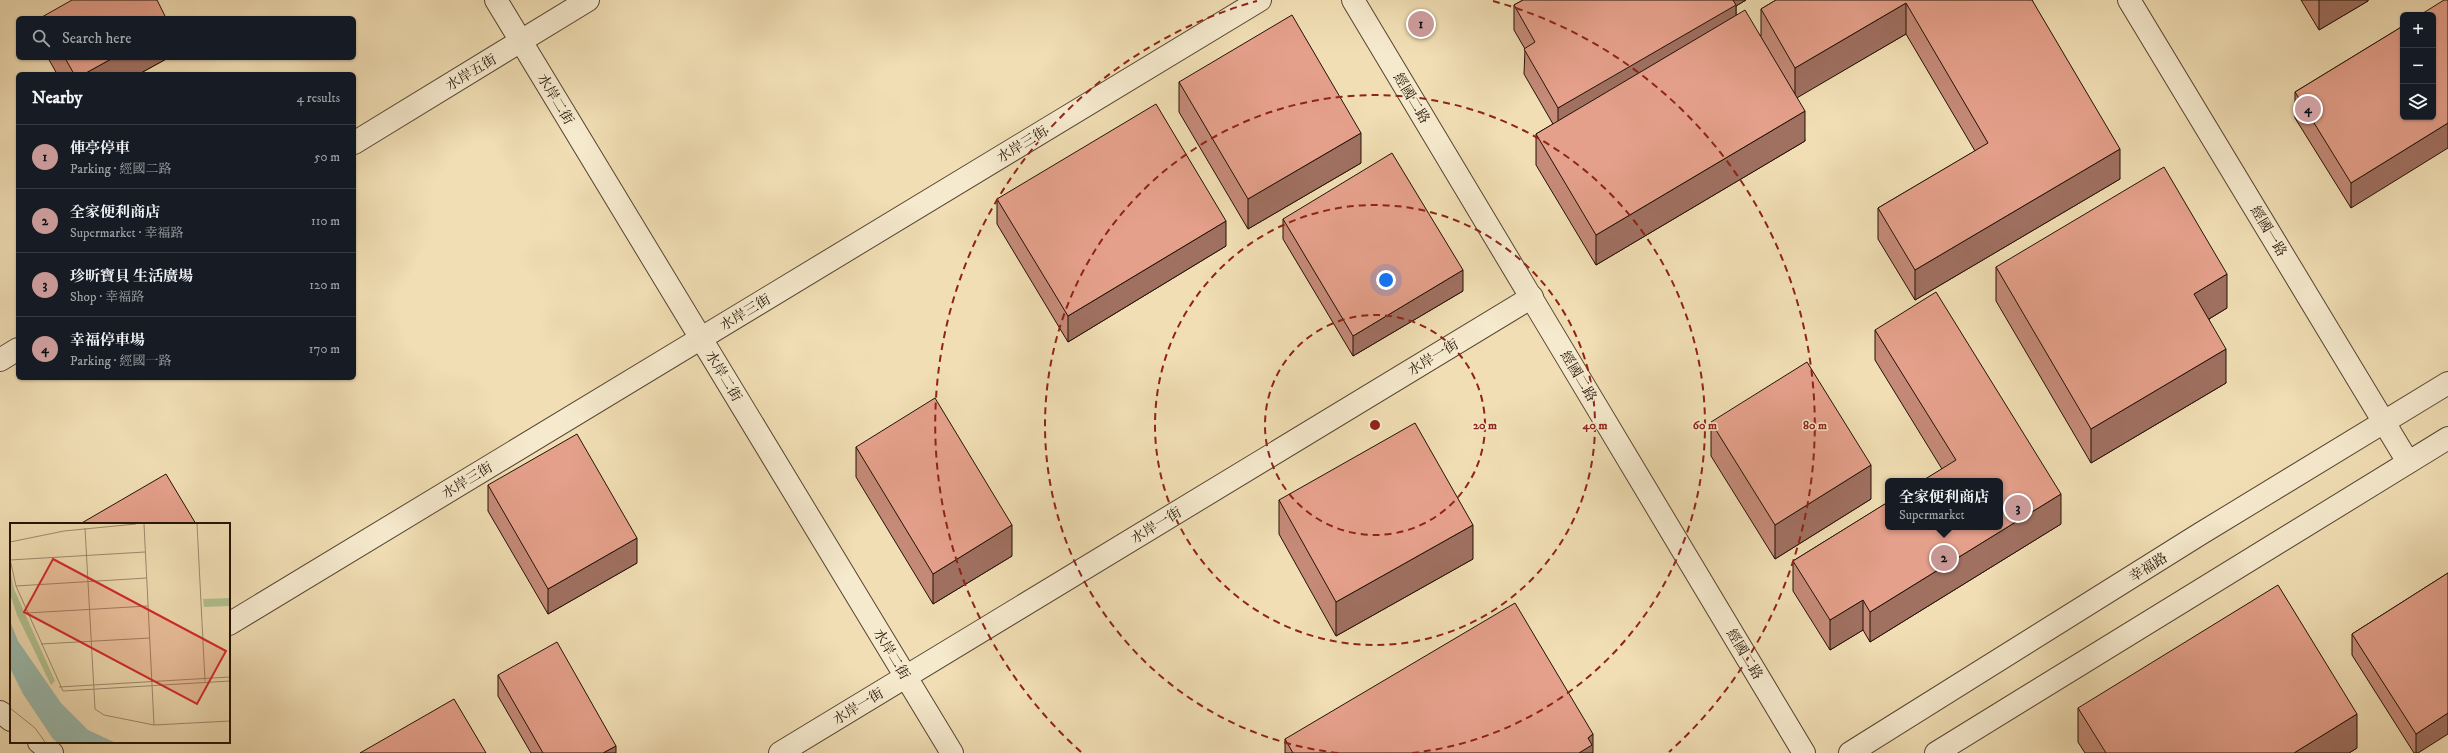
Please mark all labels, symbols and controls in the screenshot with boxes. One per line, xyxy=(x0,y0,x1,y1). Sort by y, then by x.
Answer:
pin: 1 xyxy=(1408,9,1434,39)
map controls xyxy=(2400,12,2436,120)
button: + xyxy=(2400,12,2436,48)
search box xyxy=(16,16,356,60)
icon: search xyxy=(30,27,52,49)
text: Search here xyxy=(62,29,131,48)
button: − xyxy=(2400,48,2436,84)
street label: 水岸五街 xyxy=(443,51,500,95)
street label: 經國二路 xyxy=(1389,70,1433,127)
street label: 水岸二街 xyxy=(533,71,577,128)
button: layers xyxy=(2400,84,2436,120)
text: Nearby xyxy=(32,87,82,109)
text: 4 results xyxy=(297,90,340,106)
pin: 4 xyxy=(2295,94,2321,124)
street label: 水岸三街 xyxy=(994,123,1051,167)
text: 俥亭停車 xyxy=(70,139,130,158)
text: 1 xyxy=(43,149,47,165)
text: 50 m xyxy=(314,149,340,165)
text: Parking · 經國二路 xyxy=(70,161,171,177)
text: 全家便利商店 xyxy=(70,203,160,222)
street label: 經國一路 xyxy=(2246,203,2290,260)
text: 2 xyxy=(42,213,48,229)
text: 110 m xyxy=(311,213,340,229)
text: Supermarket · 幸福路 xyxy=(70,225,183,241)
text: 珍昕寶貝 生活廣場 xyxy=(70,267,193,286)
your location xyxy=(1376,270,1396,290)
text: 3 xyxy=(43,277,47,293)
text: 120 m xyxy=(309,277,340,293)
text: Shop · 幸福路 xyxy=(70,289,144,305)
street label: 水岸三街 xyxy=(717,291,774,335)
text: 幸福停車場 xyxy=(70,331,145,350)
street label: 水岸一街 xyxy=(1405,336,1462,380)
text: 4 xyxy=(41,341,49,357)
text: 170 m xyxy=(309,341,340,357)
street label: 水岸二街 xyxy=(701,348,745,405)
street label: 經國二路 xyxy=(1556,348,1600,405)
text: Parking · 經國一路 xyxy=(70,353,171,369)
centre of rings xyxy=(1368,418,1382,432)
text: 20 m xyxy=(1473,418,1497,433)
text: 40 m xyxy=(1582,418,1607,433)
text: 60 m xyxy=(1693,418,1717,433)
text: 80 m xyxy=(1803,418,1827,433)
street label: 水岸三街 xyxy=(439,459,496,503)
popup xyxy=(1885,478,2003,530)
text: 全家便利商店 xyxy=(1899,488,1989,507)
pin: 3 xyxy=(2005,493,2031,523)
street label: 水岸一街 xyxy=(1128,504,1185,548)
text: Supermarket xyxy=(1899,507,1965,523)
inset map xyxy=(10,523,230,743)
pin: 2 xyxy=(1931,543,1957,573)
street label: 幸福路 xyxy=(2126,549,2171,587)
street label: 水岸二街 xyxy=(869,626,913,683)
street label: 經國二路 xyxy=(1722,626,1766,683)
street label: 水岸一街 xyxy=(830,685,887,729)

